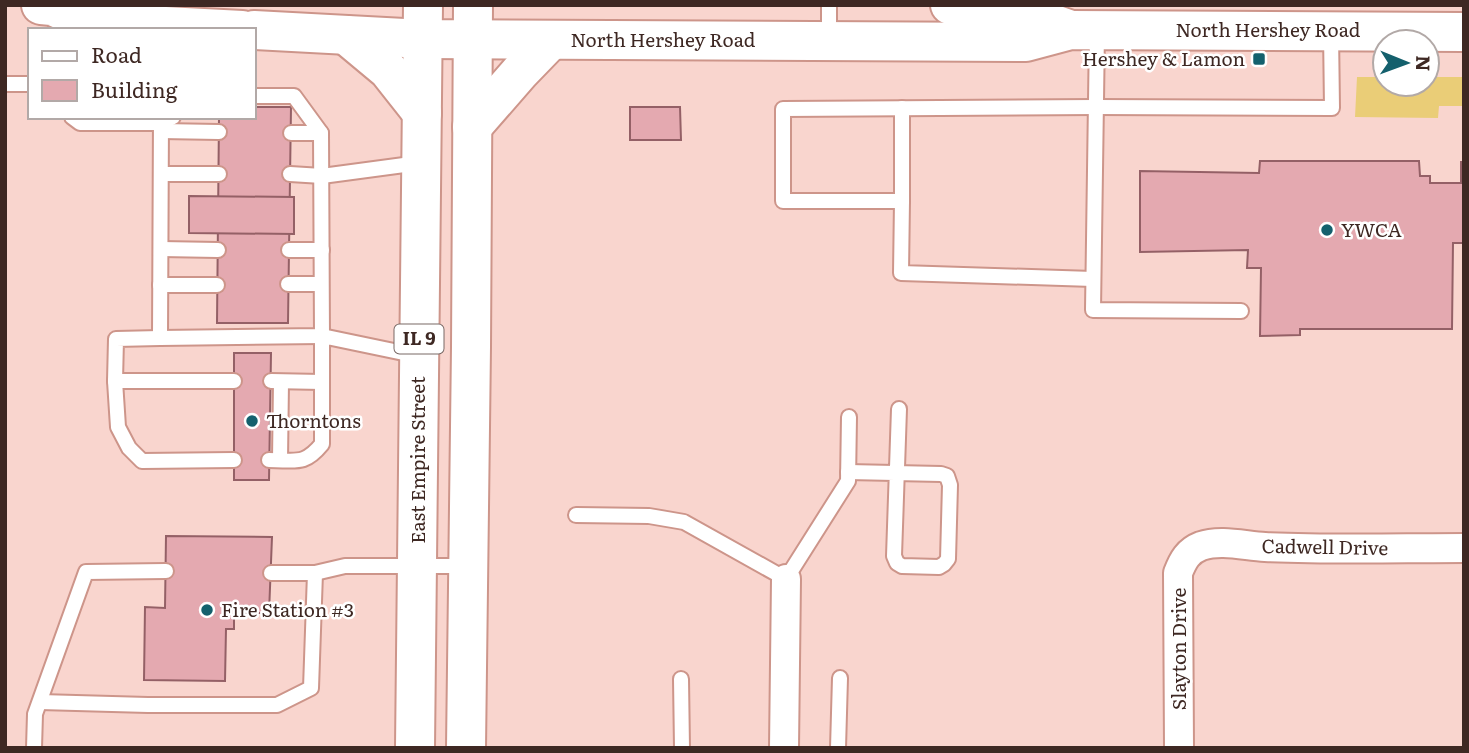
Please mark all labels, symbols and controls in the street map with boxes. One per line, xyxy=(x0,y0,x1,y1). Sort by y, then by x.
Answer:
street label: North Hershey Road xyxy=(1176,15,1361,43)
street label: North Hershey Road xyxy=(571,25,756,53)
legend xyxy=(28,28,256,119)
north arrow xyxy=(1371,28,1441,98)
text: Road xyxy=(91,38,142,69)
place label: Hershey & Lamon xyxy=(1082,44,1245,72)
marker: Hershey & Lamon xyxy=(1251,51,1267,67)
text: N xyxy=(1410,55,1438,72)
text: Building xyxy=(91,73,178,104)
place label: YWCA xyxy=(1341,215,1402,243)
marker: YWCA xyxy=(1319,222,1335,238)
road number: IL 9 xyxy=(394,324,444,354)
street label: East Empire Street xyxy=(403,376,431,544)
place label: Thorntons xyxy=(266,406,361,434)
marker: Thorntons xyxy=(244,413,260,429)
street label: Cadwell Drive xyxy=(1261,531,1389,561)
street label: Slayton Drive xyxy=(1164,588,1192,710)
place label: Fire Station #3 xyxy=(221,595,354,623)
marker: Fire Station #3 xyxy=(199,602,215,618)

